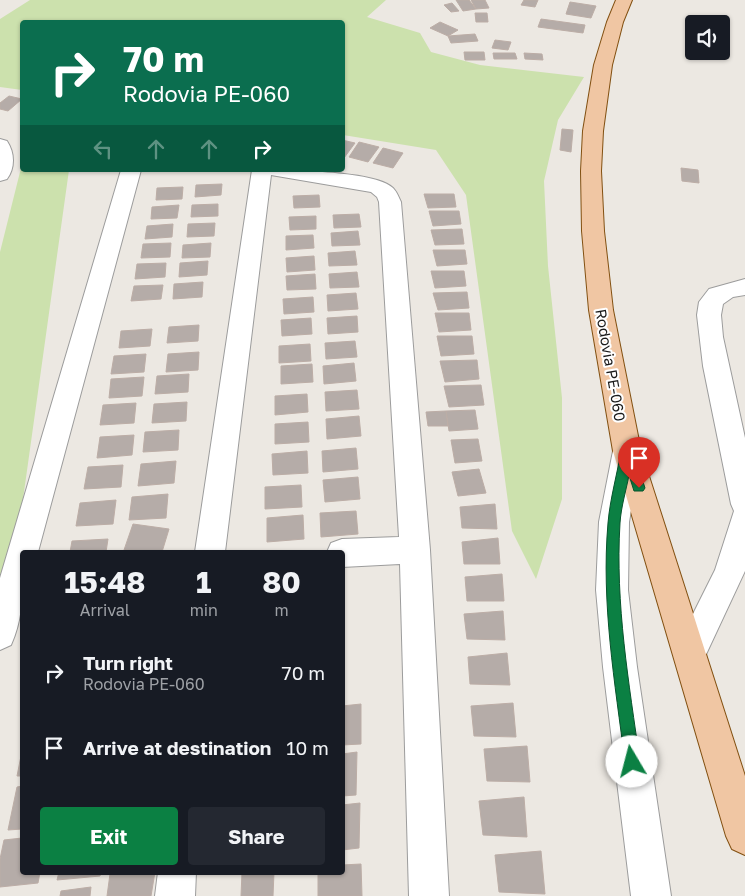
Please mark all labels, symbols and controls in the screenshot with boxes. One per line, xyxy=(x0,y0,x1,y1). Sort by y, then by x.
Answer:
map controls xyxy=(685,15,730,60)
button: sound xyxy=(685,15,730,60)
text: 70 m xyxy=(123,38,204,80)
icon: right xyxy=(40,40,105,105)
text: Rodovia PE-060 xyxy=(123,80,290,107)
icon: left xyxy=(89,135,117,163)
icon: ahead xyxy=(142,135,170,163)
icon: ahead xyxy=(195,135,223,163)
icon: right xyxy=(248,135,276,163)
street label: Rodovia PE-060 xyxy=(592,307,630,423)
pin xyxy=(618,437,660,488)
icon: arrive xyxy=(625,444,653,472)
text: 15:48 xyxy=(64,564,145,600)
text: 1 xyxy=(196,564,212,600)
text: 80 xyxy=(262,564,301,600)
text: Arrival xyxy=(80,600,130,620)
text: min xyxy=(190,600,218,620)
text: m xyxy=(274,600,289,620)
text: Turn right xyxy=(83,651,173,674)
icon: right xyxy=(40,659,68,687)
text: 70 m xyxy=(282,661,325,684)
text: Rodovia PE-060 xyxy=(83,674,205,694)
icon: arrive xyxy=(40,734,68,762)
position arrow xyxy=(605,735,657,787)
text: Arrive at destination xyxy=(83,736,271,759)
text: 10 m xyxy=(286,736,329,759)
button: Exit xyxy=(40,807,178,865)
button: Share xyxy=(188,807,325,865)

